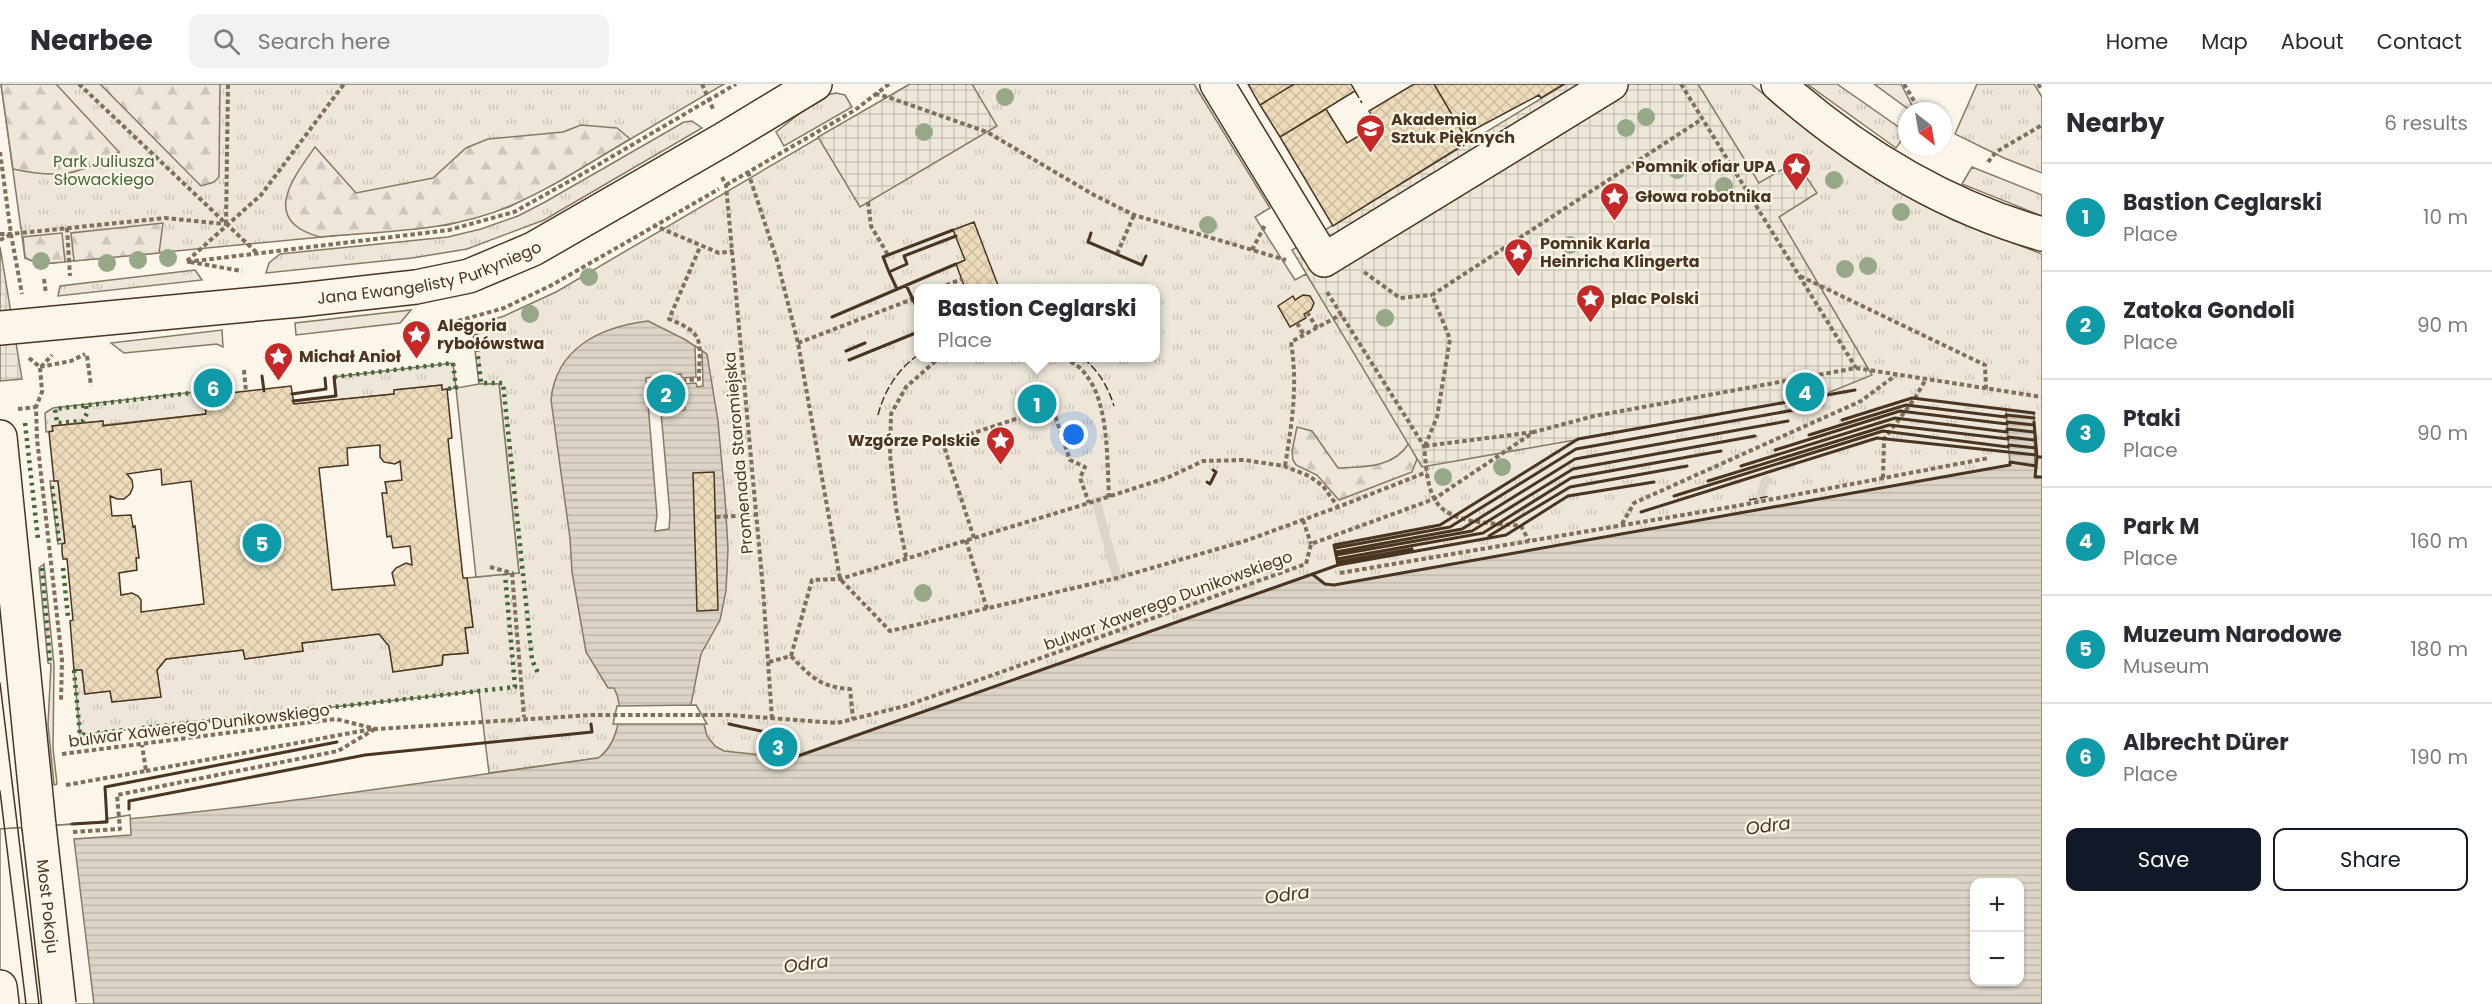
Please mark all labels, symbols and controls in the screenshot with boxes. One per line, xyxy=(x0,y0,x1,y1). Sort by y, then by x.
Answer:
search box xyxy=(189,14,609,68)
text: Nearbee xyxy=(30,21,153,60)
icon: search xyxy=(210,25,243,58)
text: Search here xyxy=(258,26,390,57)
text: Home xyxy=(2106,27,2168,56)
text: Map xyxy=(2201,27,2248,56)
text: About xyxy=(2281,27,2344,56)
text: Contact xyxy=(2377,27,2462,56)
north arrow xyxy=(1898,102,1952,156)
text: Nearby xyxy=(2066,105,2164,141)
place label: Akademia Sztuk Pięknych xyxy=(1391,108,1515,149)
text: 6 results xyxy=(2384,109,2468,137)
school or university icon: Akademia Sztuk Pięknych xyxy=(1354,112,1386,154)
park label: Park Juliusza Słowackiego xyxy=(53,150,155,191)
place icon: Pomnik ofiar UPA xyxy=(1781,150,1813,192)
place label: Pomnik ofiar UPA xyxy=(1635,155,1776,178)
place icon: Głowa robotnika xyxy=(1598,180,1630,222)
place label: Głowa robotnika xyxy=(1635,185,1771,208)
text: Bastion Ceglarski xyxy=(2123,187,2322,218)
text: 1 xyxy=(2082,203,2089,231)
text: 10 m xyxy=(2423,203,2468,231)
text: Place xyxy=(2123,220,2178,248)
place label: Pomnik Karla Heinricha Klingerta xyxy=(1540,232,1700,273)
street label: Jana Ewangelisty Purkyniego xyxy=(316,236,546,310)
place icon: Pomnik Karla Heinricha Klingerta xyxy=(1503,236,1535,278)
place icon: plac Polski xyxy=(1574,282,1606,324)
popup xyxy=(914,284,1160,362)
place label: plac Polski xyxy=(1611,287,1699,310)
text: Bastion Ceglarski xyxy=(937,293,1137,324)
text: Zatoka Gondoli xyxy=(2123,295,2295,326)
text: 2 xyxy=(2080,311,2091,339)
text: 90 m xyxy=(2417,311,2468,339)
place label: Alegoria rybołówstwa xyxy=(437,314,544,355)
place icon: Alegoria rybołówstwa xyxy=(400,318,432,360)
text: Place xyxy=(937,326,992,354)
text: Place xyxy=(2123,328,2178,356)
place icon: Michał Anioł xyxy=(262,340,294,382)
place label: Michał Anioł xyxy=(299,345,401,368)
street label: Promenada Staromiejska xyxy=(718,351,759,555)
pin: 6 xyxy=(194,366,232,410)
pin: 4 xyxy=(1786,370,1824,414)
pin: 2 xyxy=(646,372,686,416)
pin: 1 xyxy=(1018,382,1056,426)
text: Ptaki xyxy=(2123,403,2181,434)
text: 3 xyxy=(2079,419,2092,447)
text: 90 m xyxy=(2417,419,2468,447)
your location xyxy=(1059,420,1088,449)
place icon: Wzgórze Polskie xyxy=(985,424,1017,466)
place label: Wzgórze Polskie xyxy=(848,429,980,452)
text: Place xyxy=(2123,436,2178,464)
text: Park M xyxy=(2123,511,2200,542)
pin: 5 xyxy=(242,520,282,566)
text: 4 xyxy=(2079,527,2092,555)
text: 160 m xyxy=(2410,527,2468,555)
text: Place xyxy=(2123,544,2178,572)
street label: bulwar Xawerego Dunikowskiego xyxy=(1041,545,1296,656)
text: Muzeum Narodowe xyxy=(2123,619,2342,650)
text: 5 xyxy=(2079,635,2092,663)
text: 180 m xyxy=(2410,635,2468,663)
text: Museum xyxy=(2123,652,2209,680)
street label: bulwar Xawerego Dunikowskiego xyxy=(67,698,331,753)
pin: 3 xyxy=(758,724,798,770)
text: Albrecht Dürer xyxy=(2123,727,2289,758)
text: 6 xyxy=(2079,743,2092,771)
text: 190 m xyxy=(2411,743,2468,771)
text: Place xyxy=(2123,760,2178,788)
water label: Odra xyxy=(1744,810,1792,841)
button: Save xyxy=(2066,828,2261,891)
button: Share xyxy=(2273,828,2468,891)
street label: Most Pokoju xyxy=(31,858,64,955)
map controls xyxy=(1970,878,2024,986)
button: + xyxy=(1970,878,2024,932)
water label: Odra xyxy=(1263,879,1311,910)
button: − xyxy=(1970,932,2024,986)
water label: Odra xyxy=(782,948,830,979)

